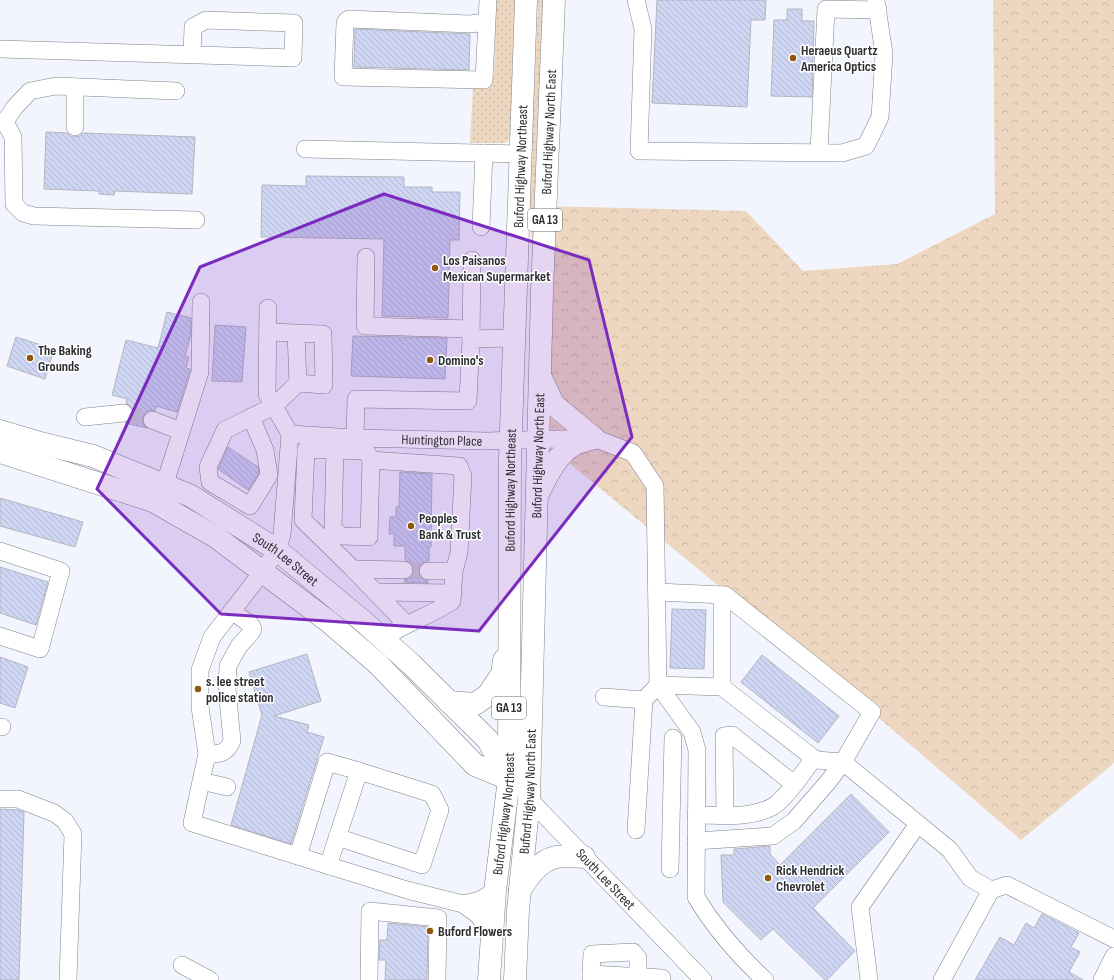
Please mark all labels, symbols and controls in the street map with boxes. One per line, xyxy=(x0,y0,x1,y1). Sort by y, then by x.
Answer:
place label: Heraeus Quartz America Optics xyxy=(800,42,878,75)
marker: Heraeus Quartz America Optics xyxy=(788,53,798,63)
street label: Buford Highway North East xyxy=(538,69,560,195)
street label: Buford Highway Northeast xyxy=(510,104,531,228)
road number: GA 13 xyxy=(528,209,562,231)
place label: Los Paisanos Mexican Supermarket xyxy=(443,252,551,285)
marker: Los Paisanos Mexican Supermarket xyxy=(430,263,440,273)
place label: The Baking Grounds xyxy=(38,342,92,375)
place label: Domino's xyxy=(438,352,484,369)
marker: The Baking Grounds xyxy=(25,353,35,363)
marker: Domino's xyxy=(425,355,435,365)
street label: Buford Highway North East xyxy=(528,393,548,519)
street label: Buford Highway Northeast xyxy=(501,428,520,552)
street label: Huntington Place xyxy=(401,431,482,449)
place label: Peoples Bank & Trust xyxy=(419,510,481,543)
marker: Peoples Bank & Trust xyxy=(406,521,416,531)
street label: South Lee Street xyxy=(250,529,322,589)
place label: s. lee street police station xyxy=(206,673,274,706)
marker: s. lee street police station xyxy=(193,684,203,694)
road number: GA 13 xyxy=(492,697,526,719)
street label: Buford Highway North East xyxy=(515,729,539,855)
street label: Buford Highway Northeast xyxy=(489,752,518,876)
street label: South Lee Street xyxy=(573,845,639,913)
place label: Rick Hendrick Chevrolet xyxy=(776,862,845,895)
marker: Rick Hendrick Chevrolet xyxy=(763,873,773,883)
place label: Buford Flowers xyxy=(438,923,512,940)
marker: Buford Flowers xyxy=(425,926,435,936)

